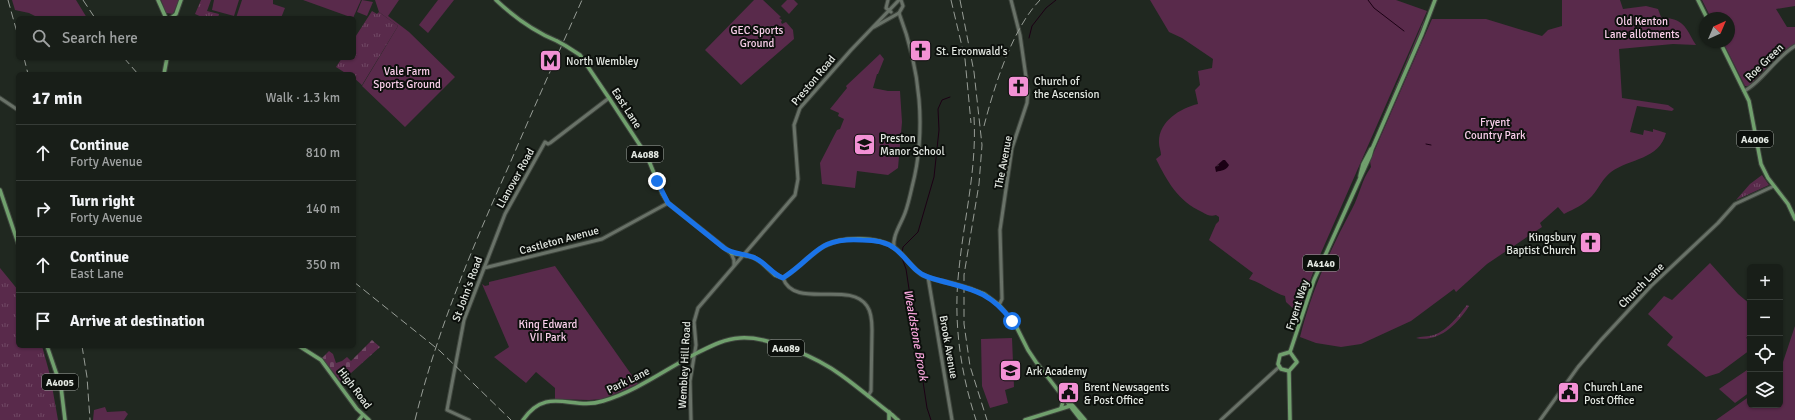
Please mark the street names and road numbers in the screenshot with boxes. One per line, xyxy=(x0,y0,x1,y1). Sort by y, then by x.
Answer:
street label: Roe Green xyxy=(1743,41,1786,84)
street label: Preston Road xyxy=(789,52,838,108)
street label: East Lane xyxy=(609,86,644,131)
road number: A4006 xyxy=(1737,131,1773,147)
street label: The Avenue xyxy=(992,134,1015,190)
street label: Llanover Road xyxy=(494,146,537,210)
road number: A4088 xyxy=(627,146,663,162)
street label: Castleton Avenue xyxy=(518,224,600,257)
street label: St John's Road xyxy=(450,255,485,323)
road number: A4140 xyxy=(1303,255,1339,271)
street label: Church Lane xyxy=(1616,260,1667,311)
street label: Fryent Way xyxy=(1283,278,1312,332)
street label: Brook Avenue xyxy=(937,314,960,380)
street label: Wembley Hill Road xyxy=(676,321,693,409)
road number: A4089 xyxy=(768,340,804,356)
street label: Park Lane xyxy=(605,364,652,396)
street label: High Road xyxy=(335,365,374,412)
road number: A4005 xyxy=(42,374,78,390)

